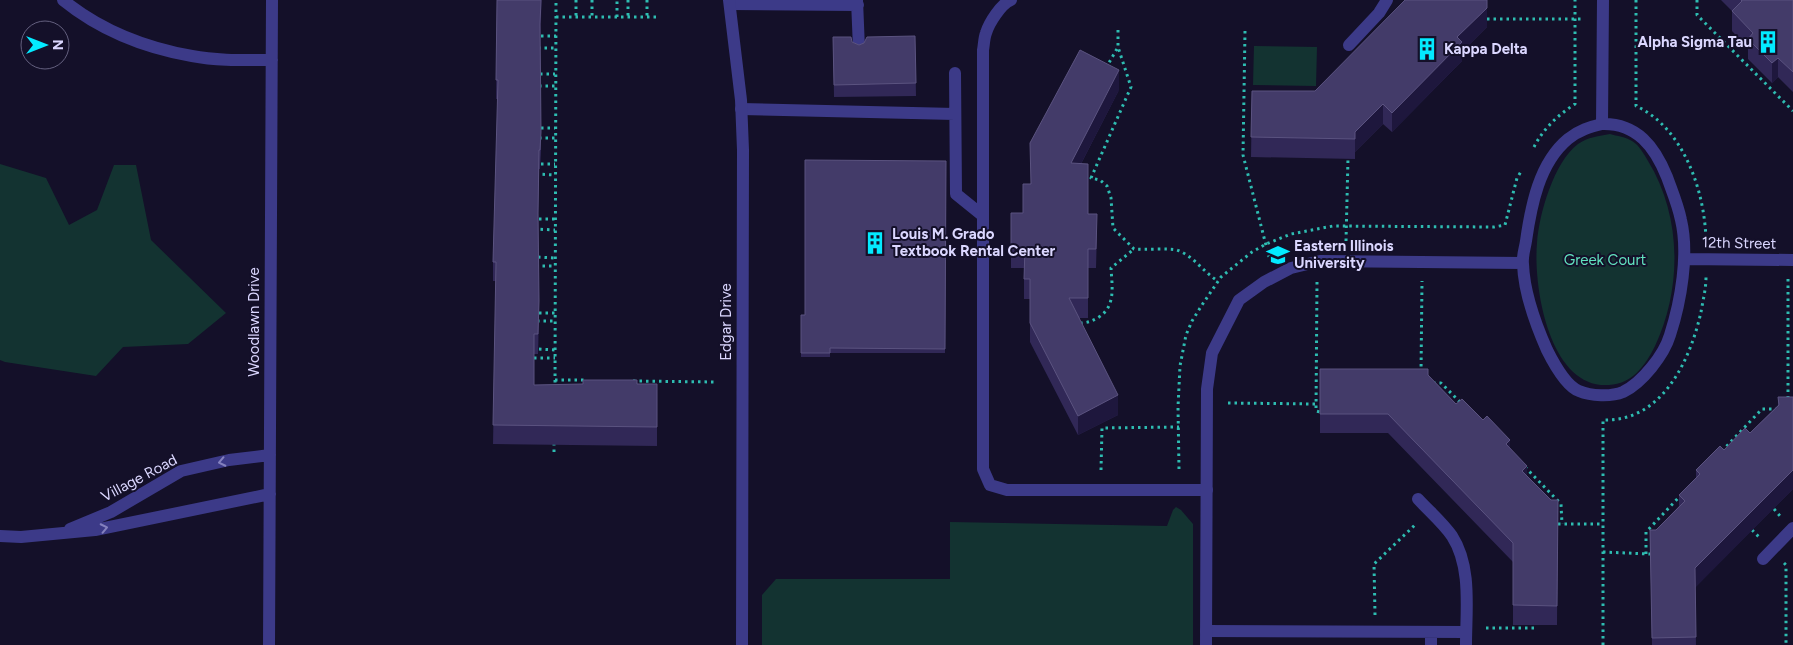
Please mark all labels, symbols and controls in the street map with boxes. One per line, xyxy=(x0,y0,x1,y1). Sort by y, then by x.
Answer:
north arrow xyxy=(20,20,70,70)
building icon: Alpha Sigma Tau xyxy=(1755,29,1781,55)
place label: Alpha Sigma Tau xyxy=(1637,33,1752,51)
building icon: Kappa Delta xyxy=(1414,36,1440,62)
text: N xyxy=(49,40,66,50)
place label: Kappa Delta xyxy=(1444,40,1528,58)
place label: Louis M. Grado Textbook Rental Center xyxy=(892,225,1055,260)
building icon: Louis M. Grado Textbook Rental Center xyxy=(862,230,888,256)
street label: 12th Street xyxy=(1702,233,1777,253)
place label: Eastern Illinois University xyxy=(1294,237,1394,272)
school or university icon: Eastern Illinois University xyxy=(1265,242,1291,268)
park label: Greek Court xyxy=(1564,251,1647,269)
street label: Woodlawn Drive xyxy=(245,267,263,377)
street label: Edgar Drive xyxy=(717,283,735,361)
street label: Village Road xyxy=(98,450,180,506)
one-way arrow xyxy=(217,456,226,466)
one-way arrow xyxy=(100,523,108,534)

